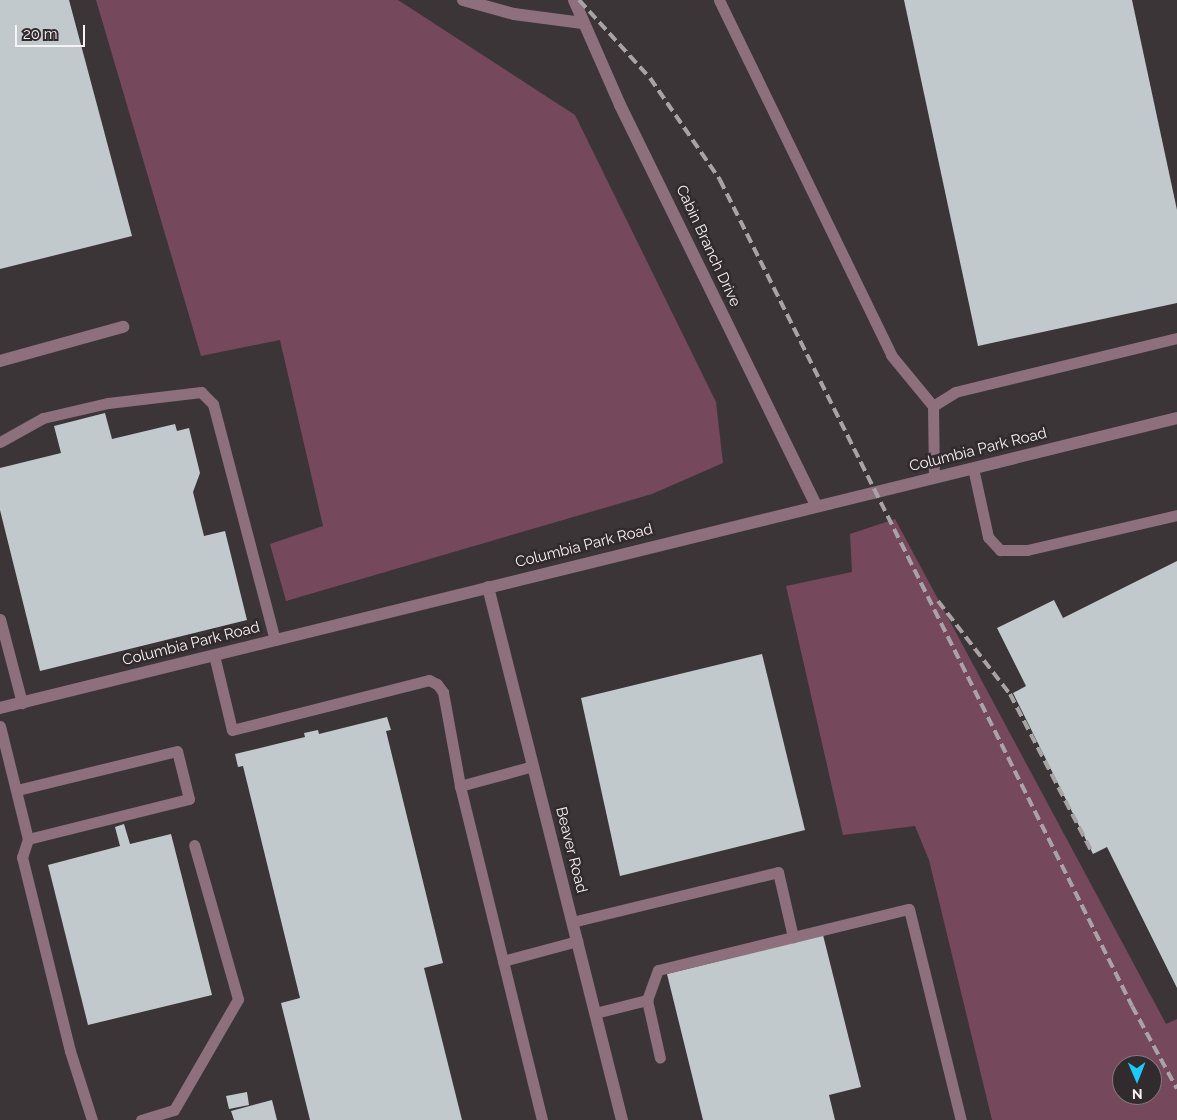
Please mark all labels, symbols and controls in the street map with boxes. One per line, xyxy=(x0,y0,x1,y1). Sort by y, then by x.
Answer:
scale bar xyxy=(18,15,88,47)
text: 20 m xyxy=(23,25,58,43)
street label: Cabin Branch Drive xyxy=(672,182,744,310)
street label: Columbia Park Road xyxy=(907,424,1049,476)
street label: Columbia Park Road xyxy=(513,520,655,572)
street label: Columbia Park Road xyxy=(120,618,262,670)
street label: Beaver Road xyxy=(552,805,590,895)
north arrow xyxy=(1112,1055,1162,1105)
text: N xyxy=(1132,1086,1143,1102)

